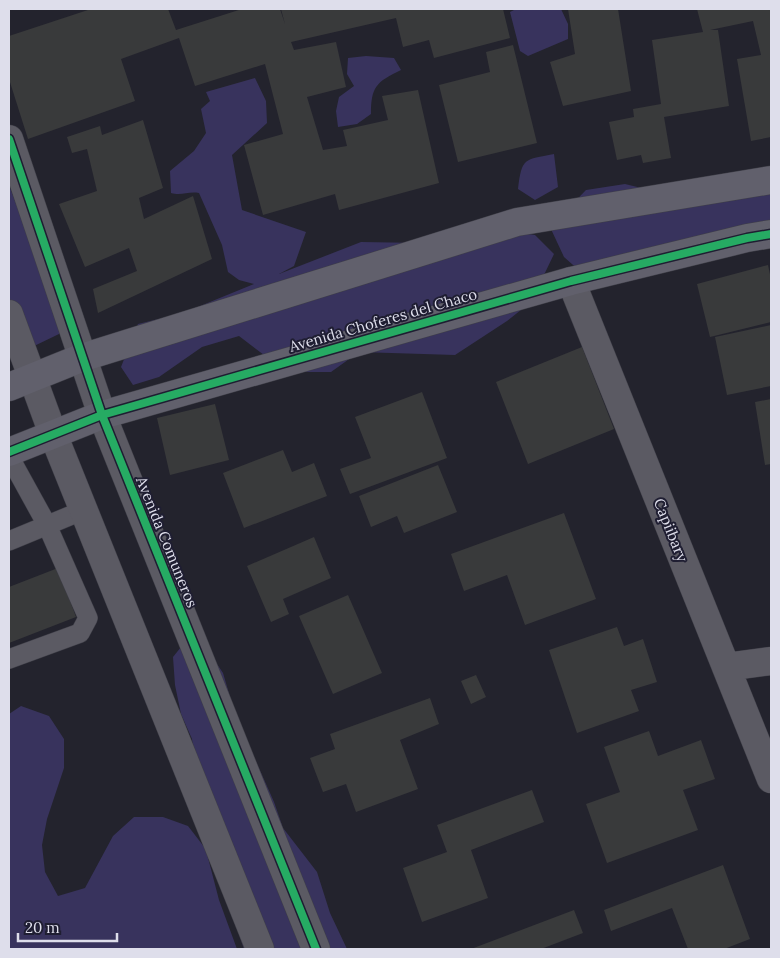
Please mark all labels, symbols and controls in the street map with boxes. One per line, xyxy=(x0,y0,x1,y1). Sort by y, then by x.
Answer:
street label: Avenida Choferes del Chaco xyxy=(286,284,479,356)
street label: Avenida Comuneros xyxy=(132,473,202,610)
street label: Capiibary xyxy=(650,495,692,565)
scale bar xyxy=(18,910,116,942)
text: 20 m xyxy=(25,918,60,937)

